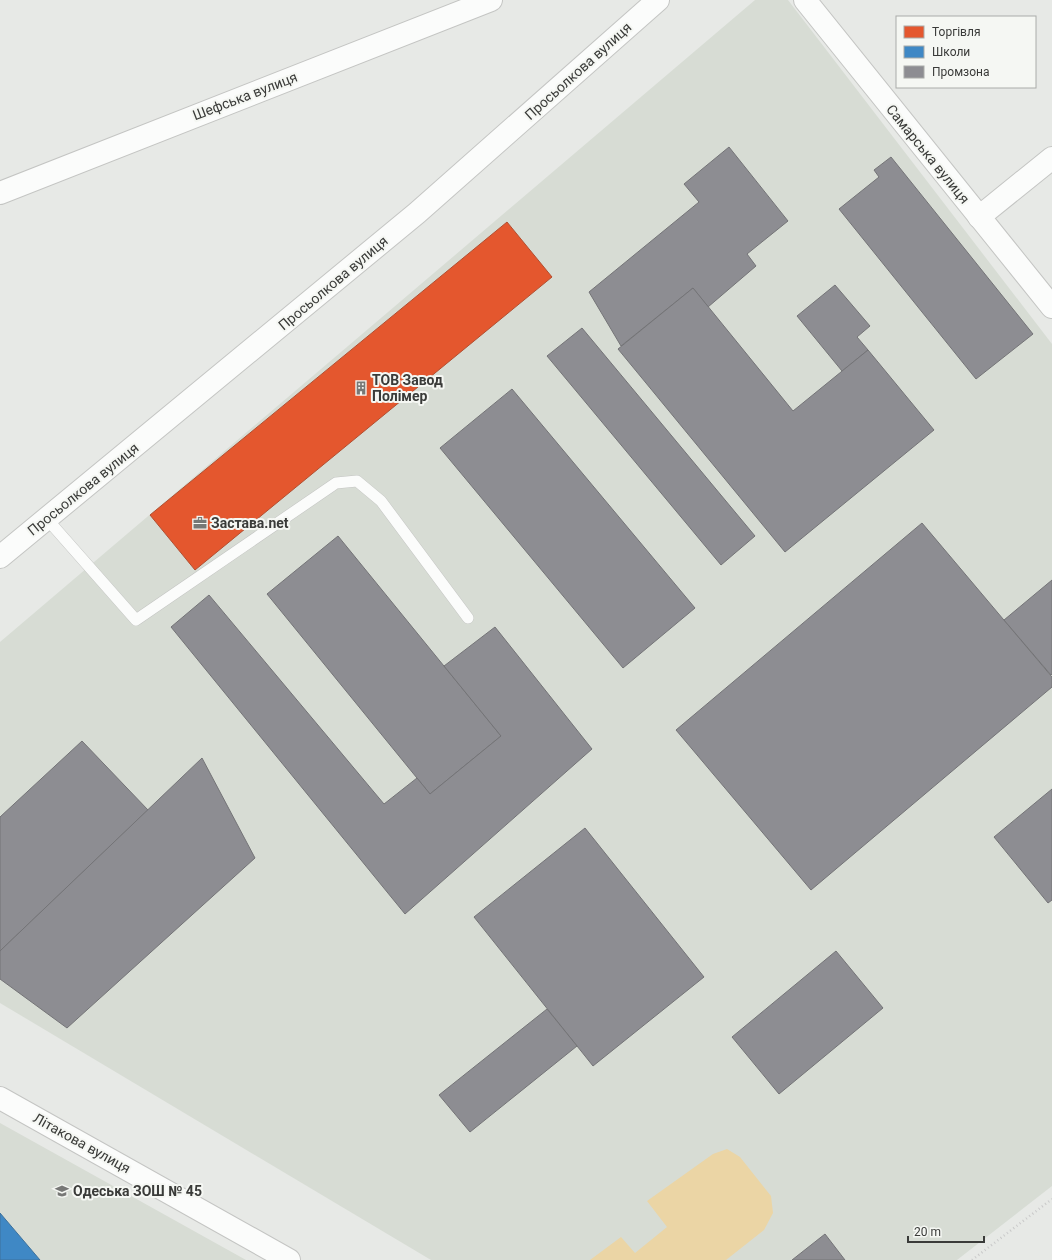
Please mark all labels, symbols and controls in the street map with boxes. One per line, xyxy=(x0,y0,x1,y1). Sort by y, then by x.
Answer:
legend xyxy=(896,16,1036,88)
street label: Просьолкова вулиця xyxy=(521,19,635,123)
text: Торгівля xyxy=(932,25,981,39)
text: Школи xyxy=(932,45,970,59)
text: Промзона xyxy=(932,65,989,79)
street label: Шефська вулиця xyxy=(190,69,300,123)
street label: Самарська вулиця xyxy=(883,101,973,207)
street label: Просьолкова вулиця xyxy=(275,233,391,333)
place label: ТОВ Завод Полімер xyxy=(372,372,443,404)
building icon: ТОВ Завод Полімер xyxy=(353,380,369,396)
street label: Просьолкова вулиця xyxy=(24,439,142,539)
office icon: Застава.net xyxy=(192,515,208,531)
place label: Застава.net xyxy=(211,515,289,531)
street label: Літакова вулиця xyxy=(31,1110,133,1176)
school or university icon: Одеська ЗОШ № 45 xyxy=(54,1183,70,1199)
place label: Одеська ЗОШ № 45 xyxy=(73,1183,202,1199)
scale bar xyxy=(908,1218,984,1244)
text: 20 m xyxy=(914,1225,941,1239)

